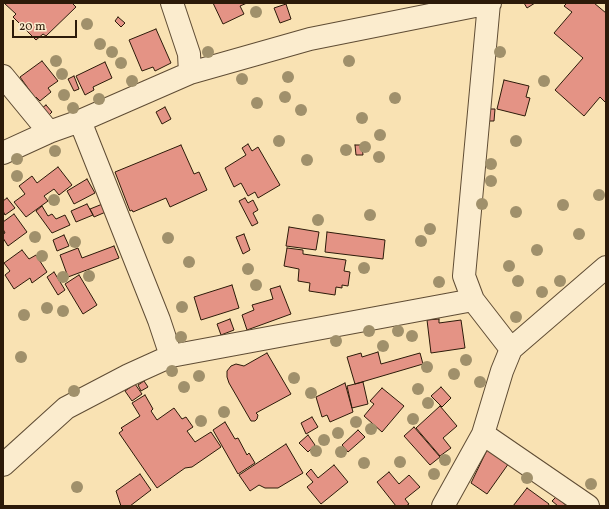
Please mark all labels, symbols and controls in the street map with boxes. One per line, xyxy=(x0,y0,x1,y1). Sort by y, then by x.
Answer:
scale bar xyxy=(14,12,79,38)
text: 20 m xyxy=(19,19,46,35)

